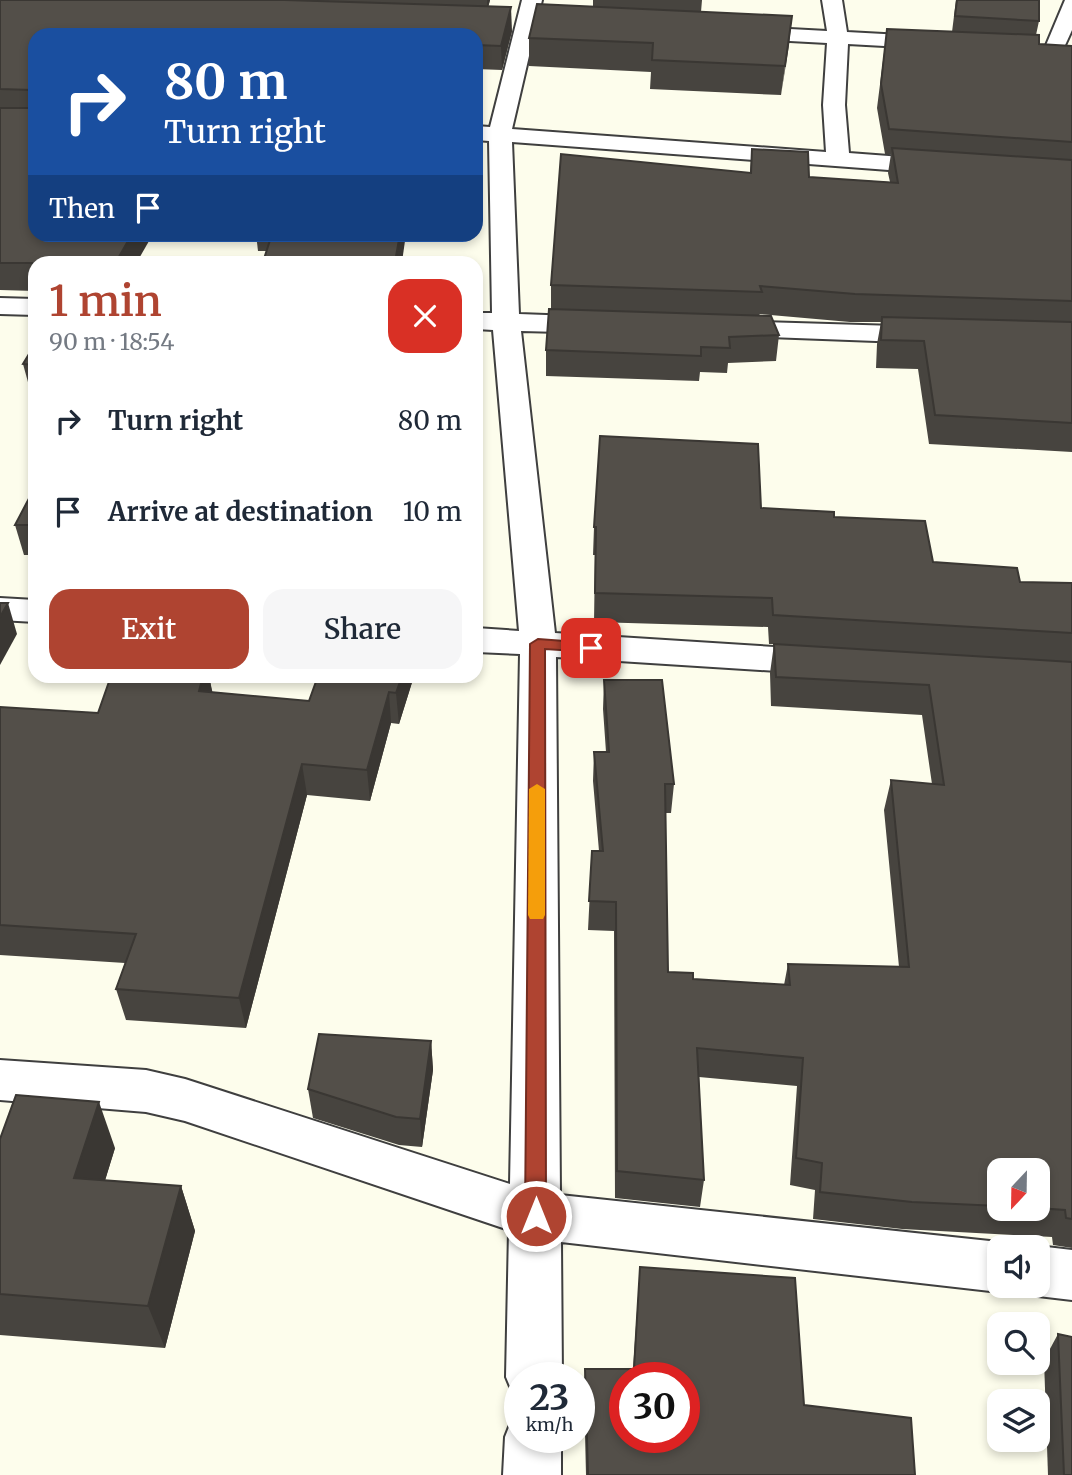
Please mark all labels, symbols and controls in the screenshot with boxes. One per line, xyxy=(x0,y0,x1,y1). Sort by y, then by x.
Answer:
text: 80 m xyxy=(164,51,287,112)
icon: right xyxy=(49,56,140,147)
text: Turn right xyxy=(164,112,326,152)
icon: arrive xyxy=(129,189,167,227)
text: Then xyxy=(49,192,115,225)
text: 1 min xyxy=(49,275,162,327)
button: close xyxy=(388,279,462,353)
text: 90 m · 18:54 xyxy=(49,327,174,356)
icon: right xyxy=(49,402,87,440)
text: Turn right xyxy=(108,404,243,437)
text: 80 m xyxy=(398,404,462,437)
icon: arrive xyxy=(49,493,87,531)
text: Arrive at destination xyxy=(108,495,373,528)
text: 10 m xyxy=(403,495,462,528)
button: Exit xyxy=(49,589,249,669)
button: Share xyxy=(263,589,462,669)
pin xyxy=(561,618,621,678)
icon: arrive xyxy=(572,629,610,667)
north arrow xyxy=(987,1158,1050,1222)
map controls xyxy=(987,1158,1050,1452)
position arrow xyxy=(499,1179,573,1253)
button: sound xyxy=(987,1235,1050,1298)
button: search xyxy=(987,1312,1050,1375)
speed limit sign: 30 xyxy=(609,1362,700,1453)
text: 23 xyxy=(530,1376,569,1420)
button: layers xyxy=(987,1389,1050,1452)
text: km/h xyxy=(526,1413,573,1436)

